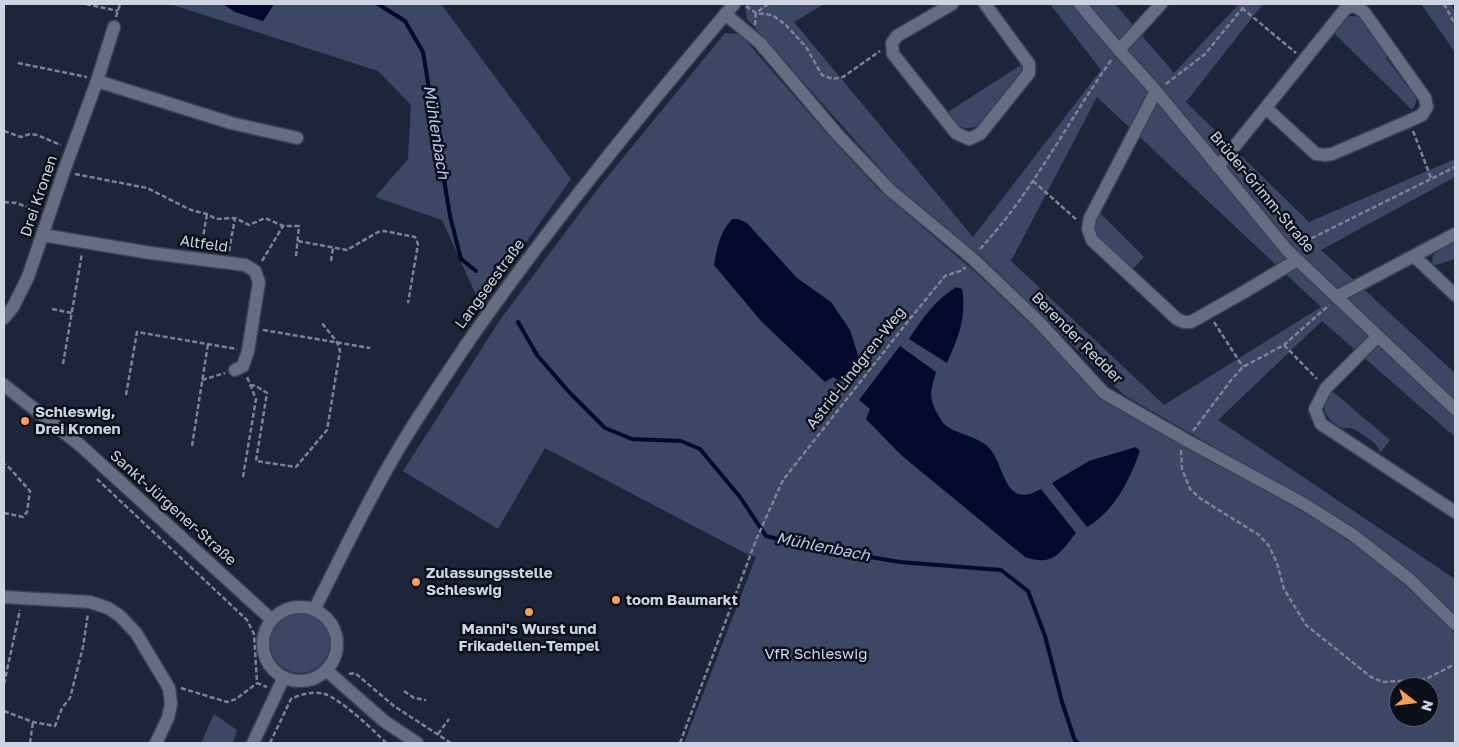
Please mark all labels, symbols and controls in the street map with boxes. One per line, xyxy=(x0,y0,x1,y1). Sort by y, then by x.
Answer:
water label: Mühlenbach xyxy=(419,84,453,180)
street label: Brüder-Grimm-Straße xyxy=(1206,128,1318,256)
street label: Drei Kronen xyxy=(17,153,61,239)
street label: Altfeld xyxy=(179,232,229,256)
street label: Langseestraße xyxy=(451,236,529,332)
street label: Berender Redder xyxy=(1028,289,1126,387)
street label: Astrid-Lindgren-Weg xyxy=(803,303,909,433)
place label: Schleswig, Drei Kronen xyxy=(35,403,121,438)
marker: Schleswig, Drei Kronen xyxy=(19,415,31,427)
street label: Sankt-Jürgener-Straße xyxy=(106,446,240,570)
water label: Mühlenbach xyxy=(775,529,871,565)
place label: Zulassungsstelle Schleswig xyxy=(426,564,553,599)
marker: Zulassungsstelle Schleswig xyxy=(410,576,422,588)
place label: toom Baumarkt xyxy=(626,591,738,609)
marker: toom Baumarkt xyxy=(610,594,622,606)
marker: Manni's Wurst und Frikadellen-Tempel xyxy=(523,606,535,618)
place label: Manni's Wurst und Frikadellen-Tempel xyxy=(458,620,600,655)
park label: VfR Schleswig xyxy=(765,645,867,663)
north arrow xyxy=(1389,677,1439,727)
text: N xyxy=(1418,699,1438,713)

